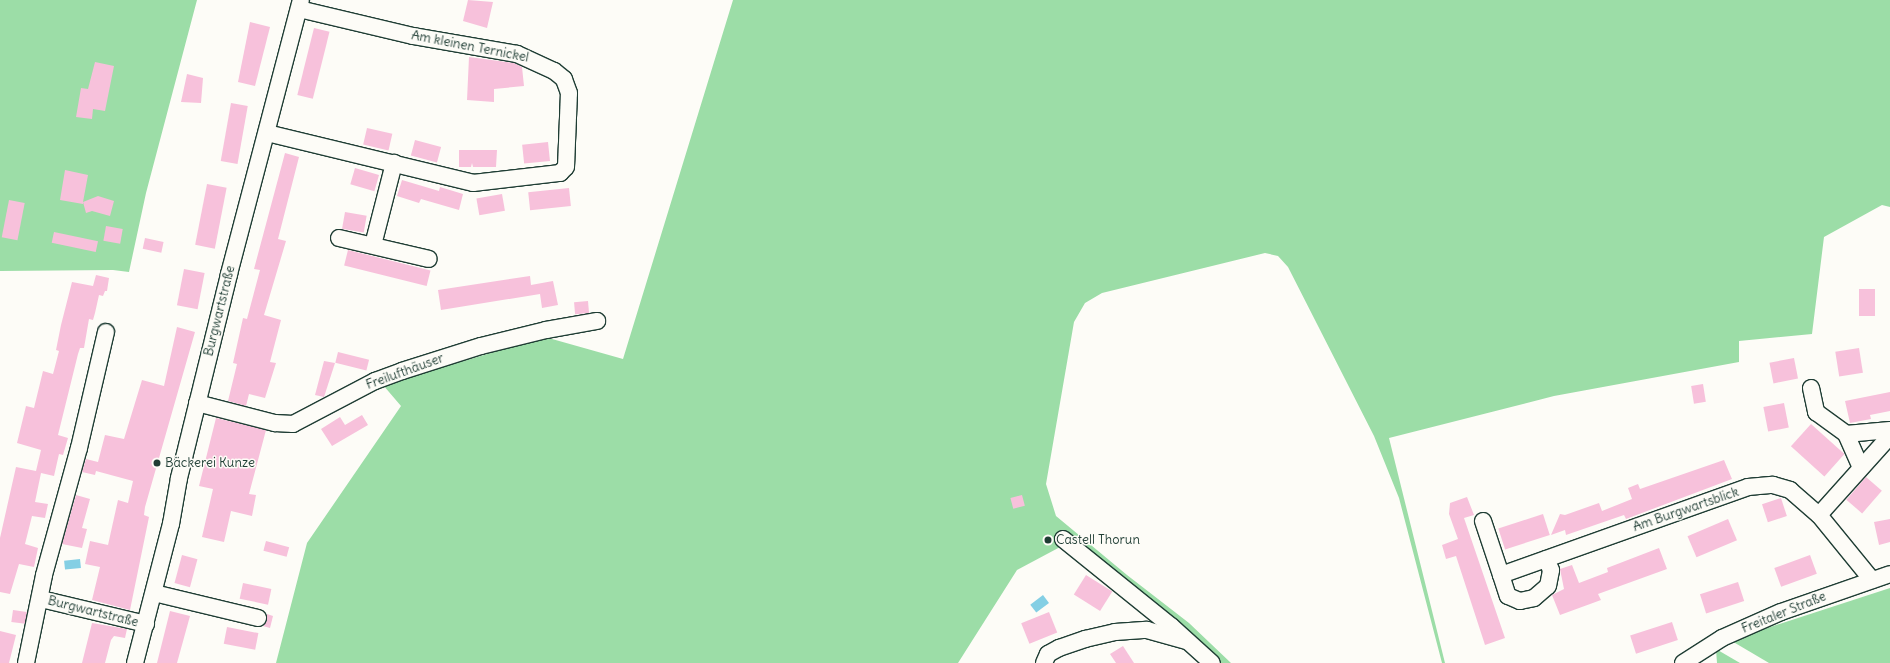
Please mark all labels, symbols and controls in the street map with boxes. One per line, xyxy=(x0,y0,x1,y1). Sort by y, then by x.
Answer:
street label: Am kleinen Ternickel xyxy=(410,28,530,66)
street label: Burgwartstraße xyxy=(201,264,239,358)
street label: Freilufthäuser xyxy=(364,351,446,393)
place label: Bäckerei Kunze xyxy=(165,455,255,471)
marker: Bäckerei Kunze xyxy=(152,458,162,468)
street label: Am Burgwartsblick xyxy=(1631,485,1741,535)
place label: Castell Thorun xyxy=(1056,532,1140,548)
marker: Castell Thorun xyxy=(1043,535,1053,545)
street label: Freitaler Straße xyxy=(1739,589,1829,637)
street label: Burgwartstraße xyxy=(46,593,140,631)

